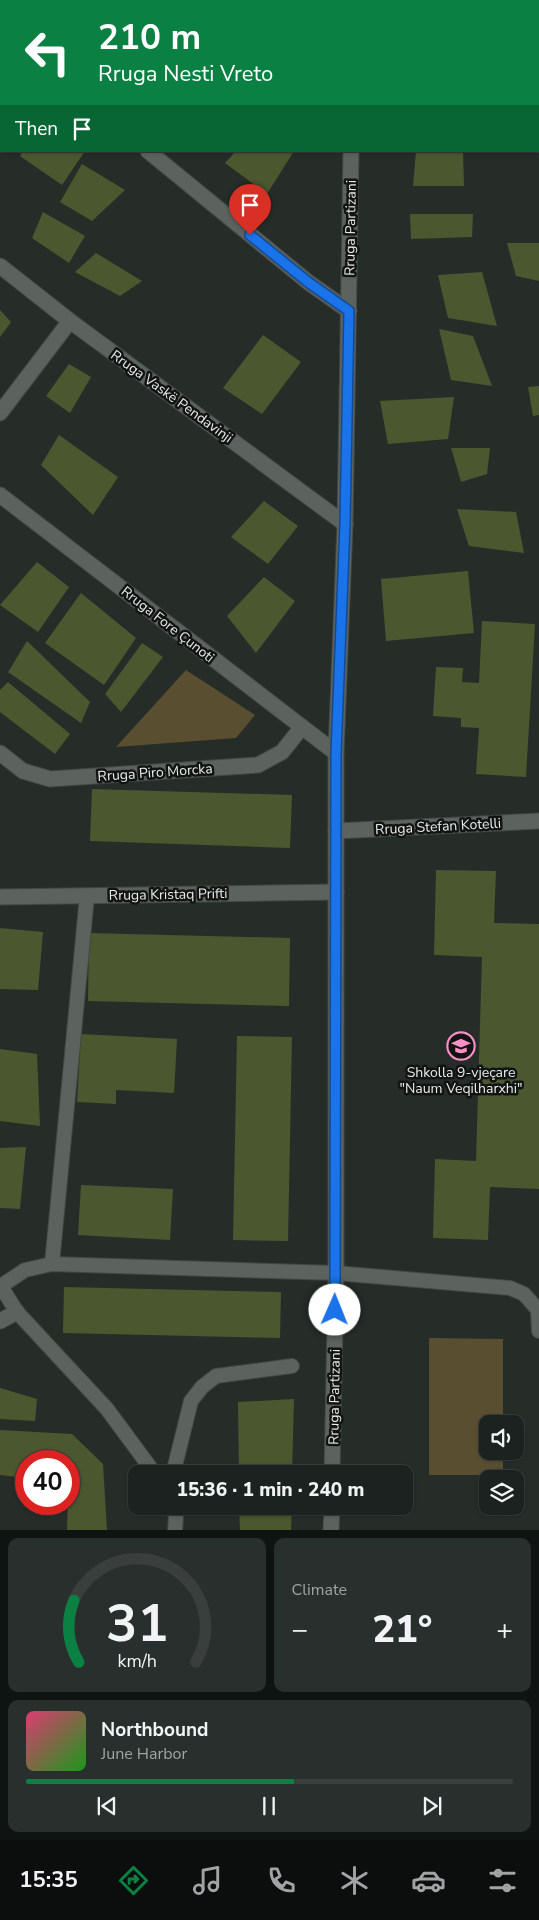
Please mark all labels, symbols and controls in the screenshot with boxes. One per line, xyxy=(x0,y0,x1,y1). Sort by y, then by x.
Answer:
text: 210 m xyxy=(98,14,201,61)
icon: left xyxy=(15,20,80,85)
text: Rruga Nesti Vreto xyxy=(98,59,273,89)
icon: arrive xyxy=(68,115,96,143)
text: Then xyxy=(15,116,58,142)
street label: Rruga Partizani xyxy=(340,180,361,276)
pin xyxy=(229,184,271,235)
icon: arrive xyxy=(236,191,264,219)
street label: Rruga Vaskë Pendavinji xyxy=(107,346,237,447)
street label: Rruga Fore Çunoti xyxy=(117,582,218,667)
street label: Rruga Piro Morcka xyxy=(97,759,213,786)
street label: Rruga Stefan Kotelli xyxy=(375,814,501,839)
street label: Rruga Kristaq Prifti xyxy=(109,884,228,905)
school or university icon: Shkolla 9-vjeçare "Naum Veqilharxhi" xyxy=(446,1031,476,1061)
place label: Shkolla 9-vjeçare "Naum Veqilharxhi" xyxy=(400,1063,523,1098)
position arrow xyxy=(308,1283,360,1335)
street label: Rruga Partizani xyxy=(324,1349,345,1445)
map controls xyxy=(479,1415,524,1515)
button: sound xyxy=(479,1415,524,1460)
speed limit sign: 40 xyxy=(15,1450,80,1515)
button: layers xyxy=(479,1470,524,1515)
text: 15:36 · 1 min · 240 m xyxy=(177,1477,364,1503)
text: Climate xyxy=(292,1579,347,1601)
text: 31 xyxy=(106,1588,168,1659)
text: 21° xyxy=(372,1604,432,1655)
text: − xyxy=(292,1611,308,1649)
text: + xyxy=(496,1611,513,1649)
text: km/h xyxy=(117,1649,156,1673)
text: Northbound xyxy=(101,1717,208,1743)
text: June Harbor xyxy=(101,1743,187,1765)
icon: previous xyxy=(93,1792,121,1820)
icon: pause xyxy=(255,1792,283,1820)
icon: next xyxy=(418,1792,446,1820)
icon: directions xyxy=(116,1863,151,1898)
icon: music xyxy=(190,1863,225,1898)
icon: phone xyxy=(264,1863,299,1898)
icon: climate xyxy=(337,1863,372,1898)
icon: car xyxy=(411,1863,446,1898)
icon: filters xyxy=(485,1863,520,1898)
text: 15:35 xyxy=(19,1865,78,1895)

